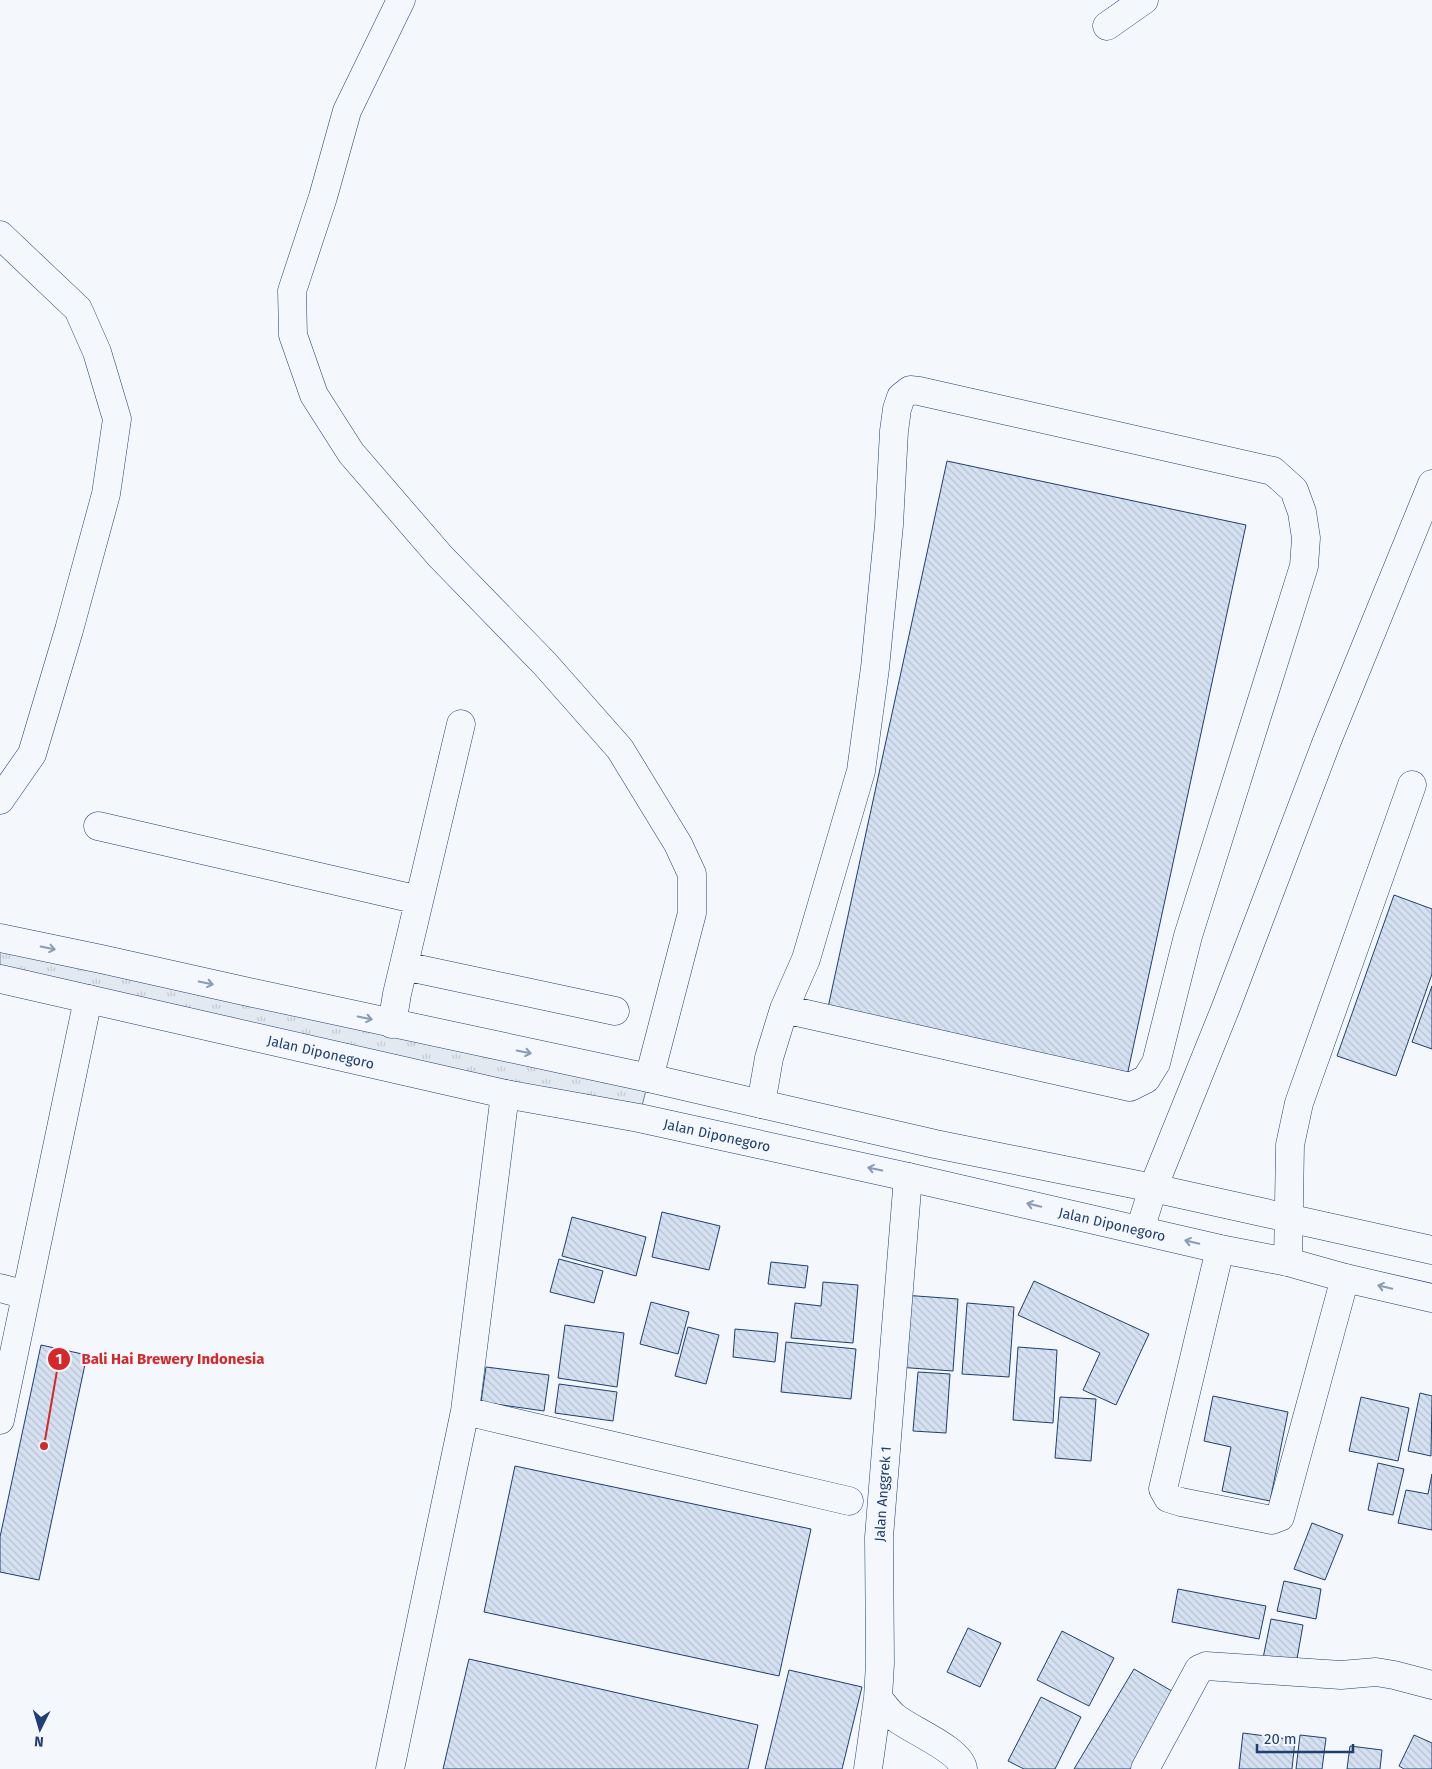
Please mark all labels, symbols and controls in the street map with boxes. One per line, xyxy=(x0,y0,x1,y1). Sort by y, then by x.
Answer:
one-way arrow xyxy=(39,944,55,953)
one-way arrow xyxy=(198,979,214,988)
one-way arrow xyxy=(357,1014,373,1023)
street label: Jalan Diponegoro xyxy=(266,1032,376,1072)
one-way arrow xyxy=(516,1048,532,1057)
street label: Jalan Diponegoro xyxy=(662,1115,772,1155)
one-way arrow xyxy=(868,1164,884,1174)
one-way arrow xyxy=(1026,1200,1042,1210)
street label: Jalan Diponegoro xyxy=(1057,1204,1167,1245)
one-way arrow xyxy=(1185,1237,1201,1246)
one-way arrow xyxy=(1377,1282,1393,1291)
callout: Bali Hai Brewery Indonesia xyxy=(47,1344,275,1374)
text: 1 xyxy=(56,1350,62,1368)
text: Bali Hai Brewery Indonesia xyxy=(82,1350,264,1368)
street label: Jalan Anggrek 1 xyxy=(871,1446,895,1542)
north arrow xyxy=(15,1704,65,1754)
scale bar xyxy=(1257,1722,1353,1754)
text: 20 m xyxy=(1264,1730,1297,1748)
text: N xyxy=(34,1733,44,1750)

